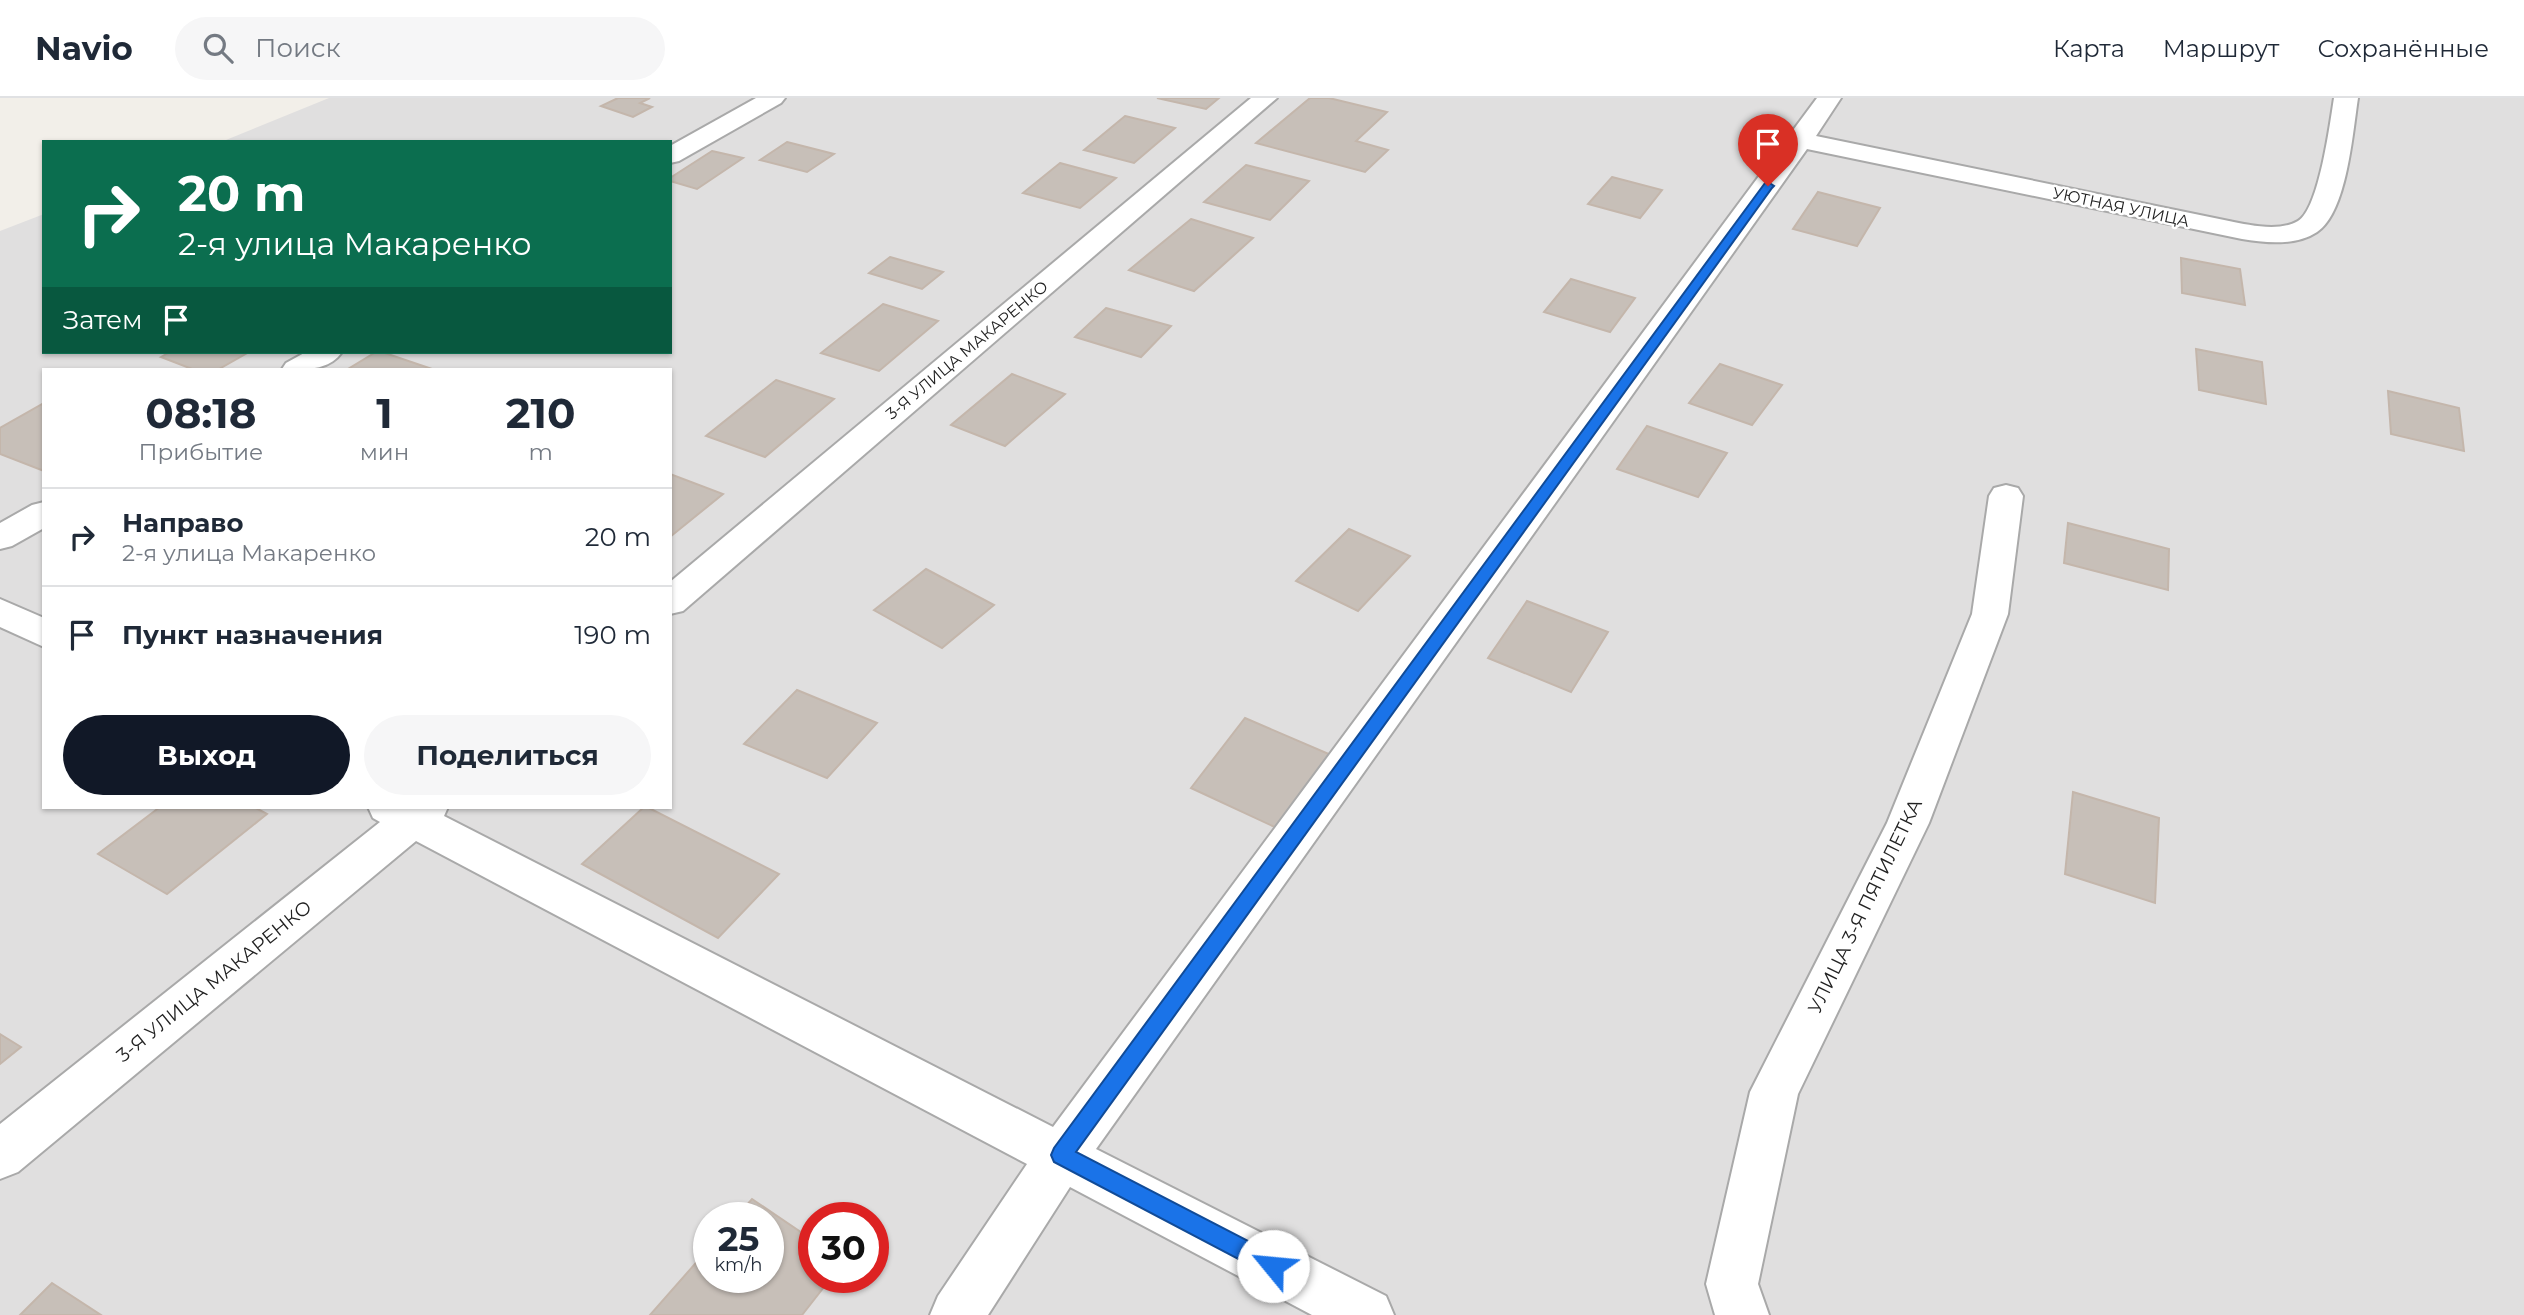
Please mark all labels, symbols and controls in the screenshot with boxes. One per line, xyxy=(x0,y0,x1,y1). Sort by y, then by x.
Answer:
search box xyxy=(175,17,665,80)
text: Navio xyxy=(35,28,133,68)
icon: search xyxy=(199,29,237,67)
text: Поиск xyxy=(255,32,341,64)
text: Карта xyxy=(2053,34,2125,63)
text: Маршрут xyxy=(2163,34,2279,63)
text: Сохранённые xyxy=(2317,34,2489,63)
pin xyxy=(1738,114,1798,186)
icon: arrive xyxy=(1749,125,1787,163)
text: 20 m xyxy=(178,164,305,223)
icon: right xyxy=(63,168,154,259)
street label: УЮТНАЯ УЛИЦА xyxy=(2051,183,2191,231)
text: 2-я улица Макаренко xyxy=(178,224,532,263)
street label: 3-Я УЛИЦА МАКАРЕНКО xyxy=(882,277,1052,423)
icon: arrive xyxy=(157,301,195,339)
text: Затем xyxy=(63,304,143,336)
text: 08:18 xyxy=(145,387,257,439)
text: 1 xyxy=(376,387,393,439)
text: 210 xyxy=(506,387,575,439)
text: Прибытие xyxy=(138,438,263,466)
text: мин xyxy=(360,438,409,466)
text: m xyxy=(528,438,553,466)
text: Направо xyxy=(122,507,243,539)
icon: right xyxy=(63,518,101,556)
text: 20 m xyxy=(585,521,651,553)
text: 2-я улица Макаренко xyxy=(122,539,376,567)
icon: arrive xyxy=(63,616,101,654)
text: Пункт назначения xyxy=(122,619,383,651)
text: 190 m xyxy=(574,619,651,651)
button: Выход xyxy=(63,715,350,795)
button: Поделиться xyxy=(364,715,651,795)
street label: УЛИЦА 3-Я ПЯТИЛЕТКА xyxy=(1803,795,1927,1017)
street label: 3-Я УЛИЦА МАКАРЕНКО xyxy=(112,895,316,1067)
speed limit sign: 30 xyxy=(798,1202,889,1293)
text: 25 xyxy=(718,1217,759,1260)
position arrow xyxy=(1236,1229,1310,1303)
text: km/h xyxy=(714,1254,763,1276)

